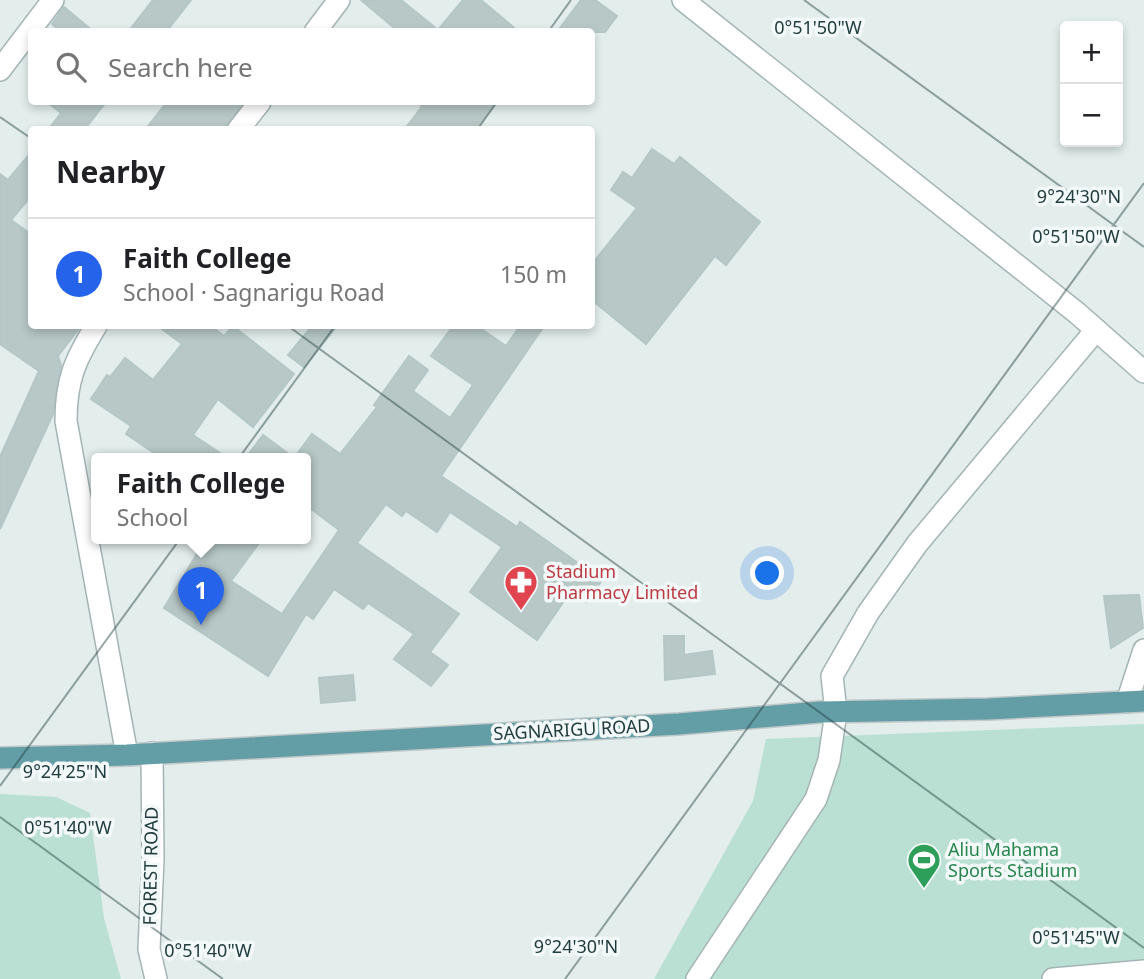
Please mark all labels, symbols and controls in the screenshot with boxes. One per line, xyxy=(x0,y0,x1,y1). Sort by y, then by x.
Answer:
text: 0°51'50"W xyxy=(774,15,862,39)
map controls xyxy=(1060,21,1123,147)
button: + xyxy=(1060,21,1123,84)
search box xyxy=(28,28,595,105)
icon: search xyxy=(52,48,90,86)
text: Search here xyxy=(108,49,253,85)
button: − xyxy=(1060,84,1123,147)
text: Nearby xyxy=(56,151,165,192)
text: 9°24'30"N xyxy=(1037,184,1121,208)
text: 0°51'50"W xyxy=(1032,224,1120,248)
text: Faith College xyxy=(123,240,291,276)
text: 1 xyxy=(72,258,86,290)
text: 150 m xyxy=(500,258,567,290)
text: School · Sagnarigu Road xyxy=(123,276,385,308)
popup xyxy=(91,453,311,544)
text: Faith College xyxy=(117,465,285,501)
text: School xyxy=(117,501,188,533)
your location xyxy=(750,556,784,590)
place label: Stadium Pharmacy Limited xyxy=(546,559,698,604)
pharmacy icon: Stadium Pharmacy Limited xyxy=(502,563,540,612)
pin: 1 xyxy=(178,567,224,625)
street label: SAGNARIGU ROAD xyxy=(493,713,651,745)
text: 9°24'25"N xyxy=(23,759,107,783)
street label: FOREST ROAD xyxy=(137,806,163,926)
text: 0°51'40"W xyxy=(24,815,112,839)
place label: Aliu Mahama Sports Stadium xyxy=(948,837,1077,882)
sports icon: Aliu Mahama Sports Stadium xyxy=(905,841,943,890)
text: 0°51'45"W xyxy=(1032,925,1120,949)
text: 9°24'30"N xyxy=(534,934,618,958)
text: 0°51'40"W xyxy=(164,938,252,962)

